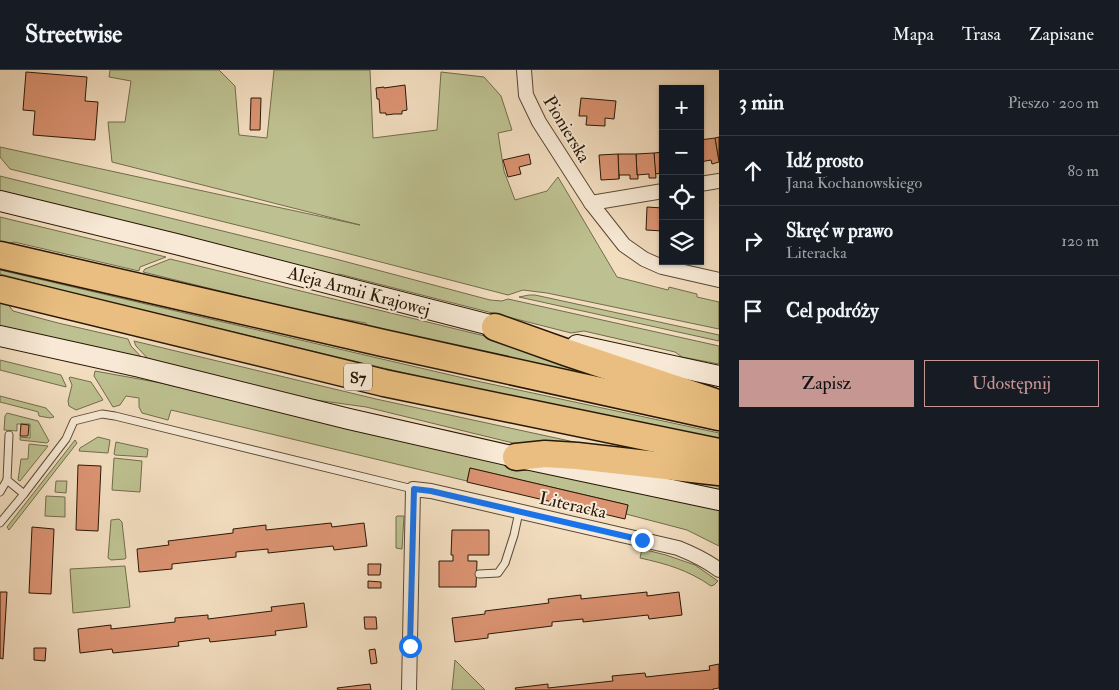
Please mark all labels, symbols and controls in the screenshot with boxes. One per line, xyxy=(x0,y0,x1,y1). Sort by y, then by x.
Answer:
text: Streetwise xyxy=(25,19,122,50)
text: Mapa xyxy=(893,23,934,46)
text: Trasa xyxy=(962,23,1001,46)
text: Zapisane xyxy=(1029,23,1094,46)
map controls xyxy=(659,85,704,265)
button: + xyxy=(659,85,704,130)
text: 3 min xyxy=(739,89,784,116)
street label: Pionierska xyxy=(538,92,596,167)
text: Pieszo · 200 m xyxy=(1008,93,1099,113)
button: − xyxy=(659,130,704,175)
text: Idź prosto xyxy=(786,149,863,173)
icon: ahead xyxy=(739,157,767,185)
text: 80 m xyxy=(1068,161,1099,181)
text: Jana Kochanowskiego xyxy=(786,173,922,193)
button: locate xyxy=(659,175,704,220)
text: Skręć w prawo xyxy=(786,219,893,243)
button: layers xyxy=(659,220,704,265)
icon: right xyxy=(739,227,767,255)
text: 120 m xyxy=(1061,231,1099,251)
text: Literacka xyxy=(786,243,847,263)
street label: Aleja Armii Krajowej xyxy=(284,261,433,322)
icon: arrive xyxy=(739,297,767,325)
text: Cel podróży xyxy=(786,299,879,323)
button: Zapisz xyxy=(739,360,914,407)
button: Udostępnij xyxy=(924,360,1099,407)
road number: S7 xyxy=(344,364,372,390)
street label: Literacka xyxy=(537,487,609,525)
route end xyxy=(631,529,654,552)
route start xyxy=(399,635,422,658)

